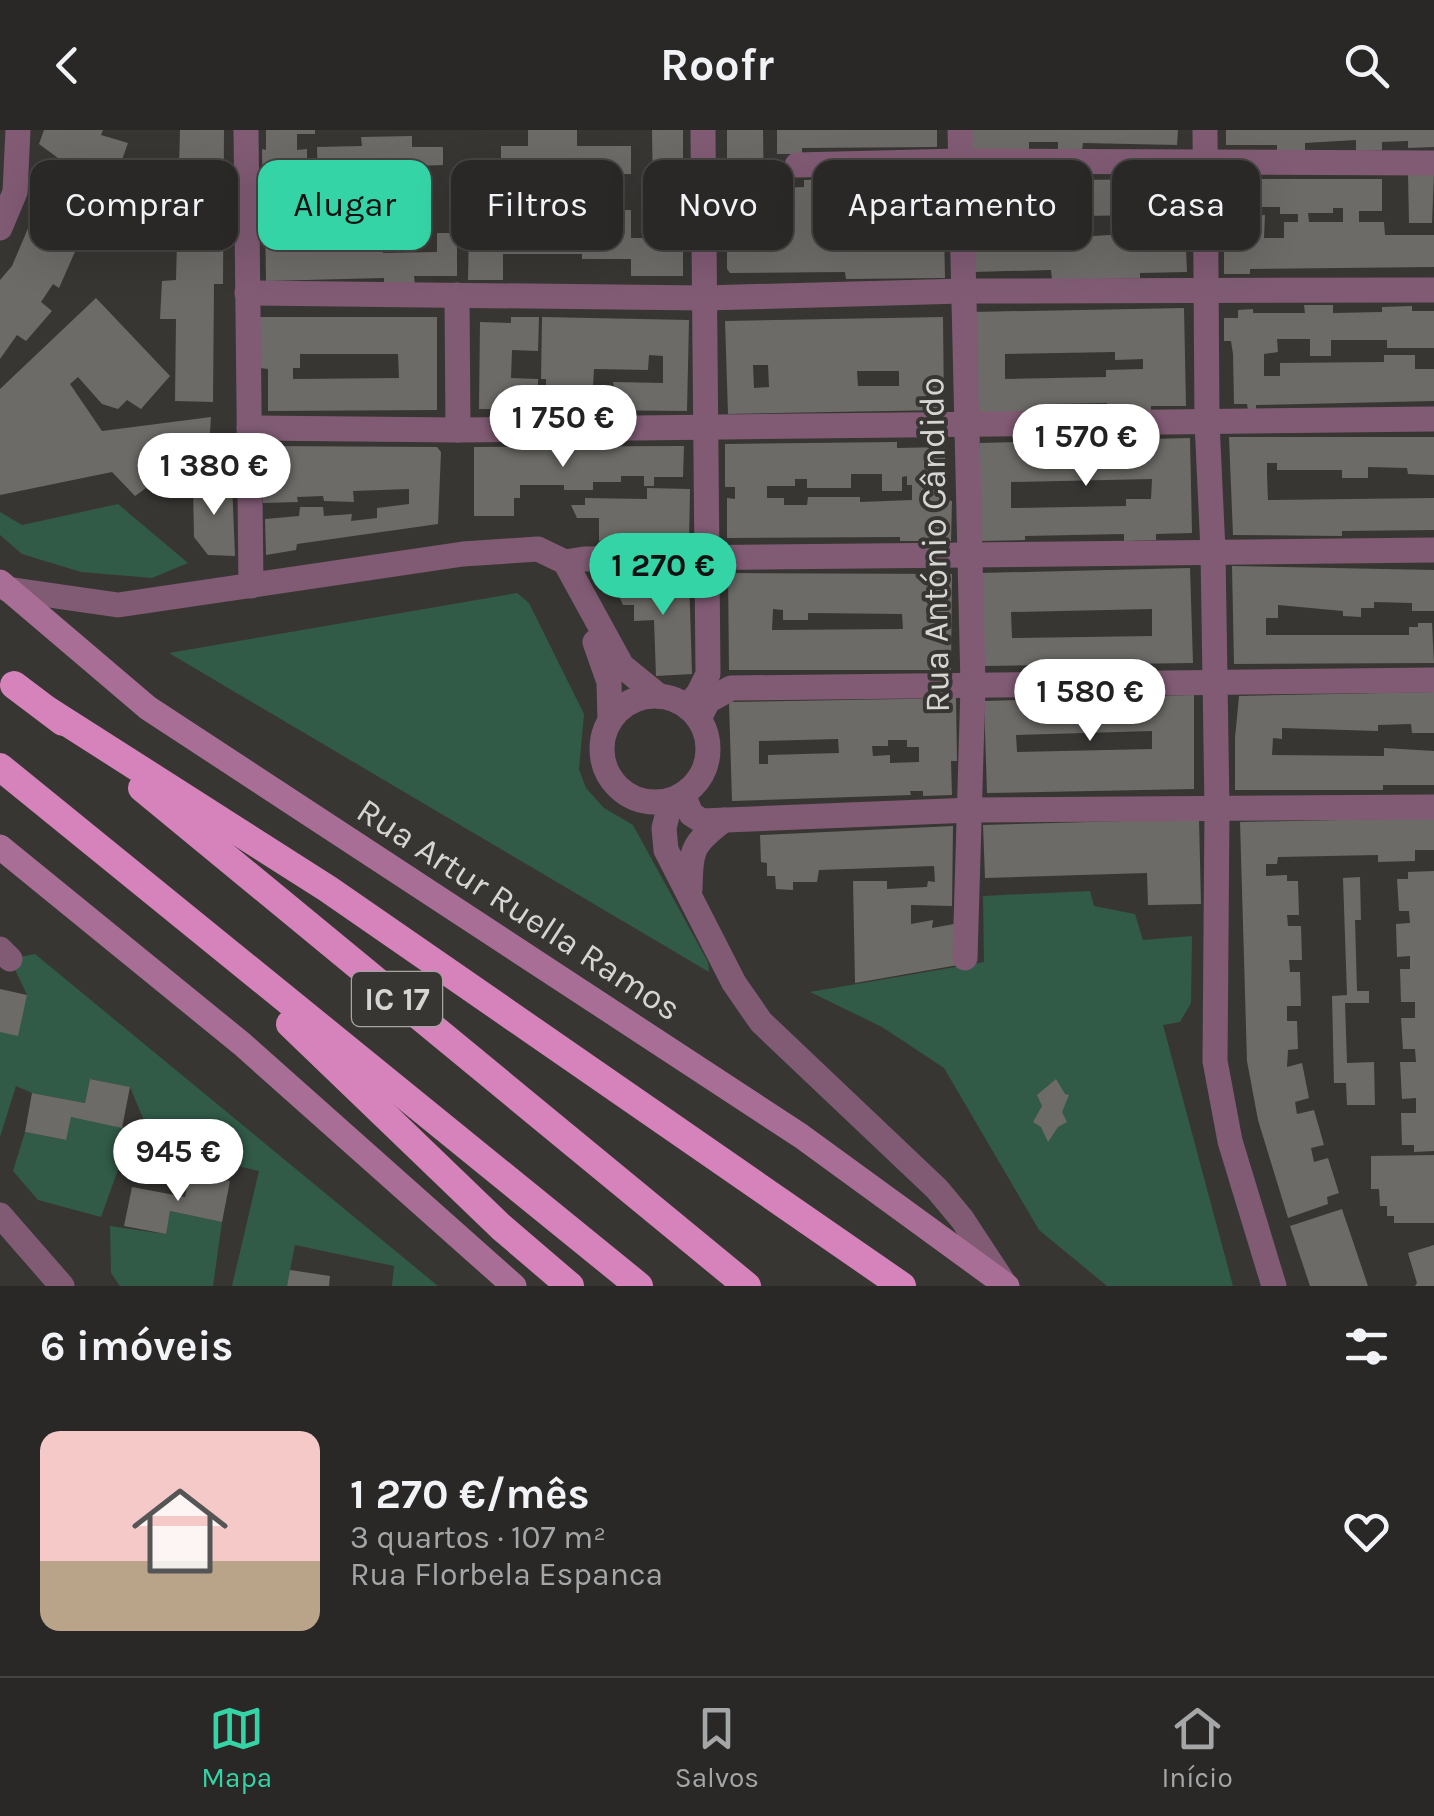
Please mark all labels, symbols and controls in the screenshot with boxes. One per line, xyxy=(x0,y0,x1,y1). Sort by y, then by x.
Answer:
icon: back xyxy=(40,38,95,93)
icon: search xyxy=(1339,38,1394,93)
text: Roofr xyxy=(660,39,774,91)
chip: Comprar xyxy=(30,160,238,250)
chip: Alugar xyxy=(258,160,431,250)
chip: Filtros xyxy=(451,160,623,250)
chip: Novo xyxy=(643,160,793,250)
chip: Apartamento xyxy=(813,160,1092,250)
chip: Casa xyxy=(1112,160,1260,250)
street label: Rua António Cândido xyxy=(911,377,958,713)
pin: 1 750 € xyxy=(471,385,655,470)
text: 1 750 € xyxy=(512,399,614,436)
pin: 1 570 € xyxy=(994,404,1178,489)
text: 1 570 € xyxy=(1035,418,1137,455)
pin: 1 380 € xyxy=(122,433,306,518)
text: 1 380 € xyxy=(160,447,268,484)
pin: 1 270 € xyxy=(571,533,755,618)
text: 1 270 € xyxy=(611,547,715,584)
pin: 1 580 € xyxy=(998,659,1182,744)
text: 1 580 € xyxy=(1036,673,1144,710)
street label: Rua Artur Ruella Ramos xyxy=(349,790,688,1029)
road number: IC 17 xyxy=(352,972,442,1026)
pin: 945 € xyxy=(108,1119,248,1204)
text: 945 € xyxy=(135,1133,221,1170)
icon: filters xyxy=(1339,1319,1394,1374)
text: 6 imóveis xyxy=(40,1321,234,1371)
text: 1 270 €/mês xyxy=(350,1469,590,1519)
icon: home xyxy=(120,1471,240,1591)
icon: heart xyxy=(1339,1504,1394,1559)
text: 3 quartos · 107 m² xyxy=(350,1519,606,1556)
text: Rua Florbela Espanca xyxy=(350,1556,663,1593)
tab: Mapa xyxy=(201,1701,272,1794)
tab: Salvos xyxy=(675,1701,759,1794)
tab: Início xyxy=(1162,1701,1233,1794)

